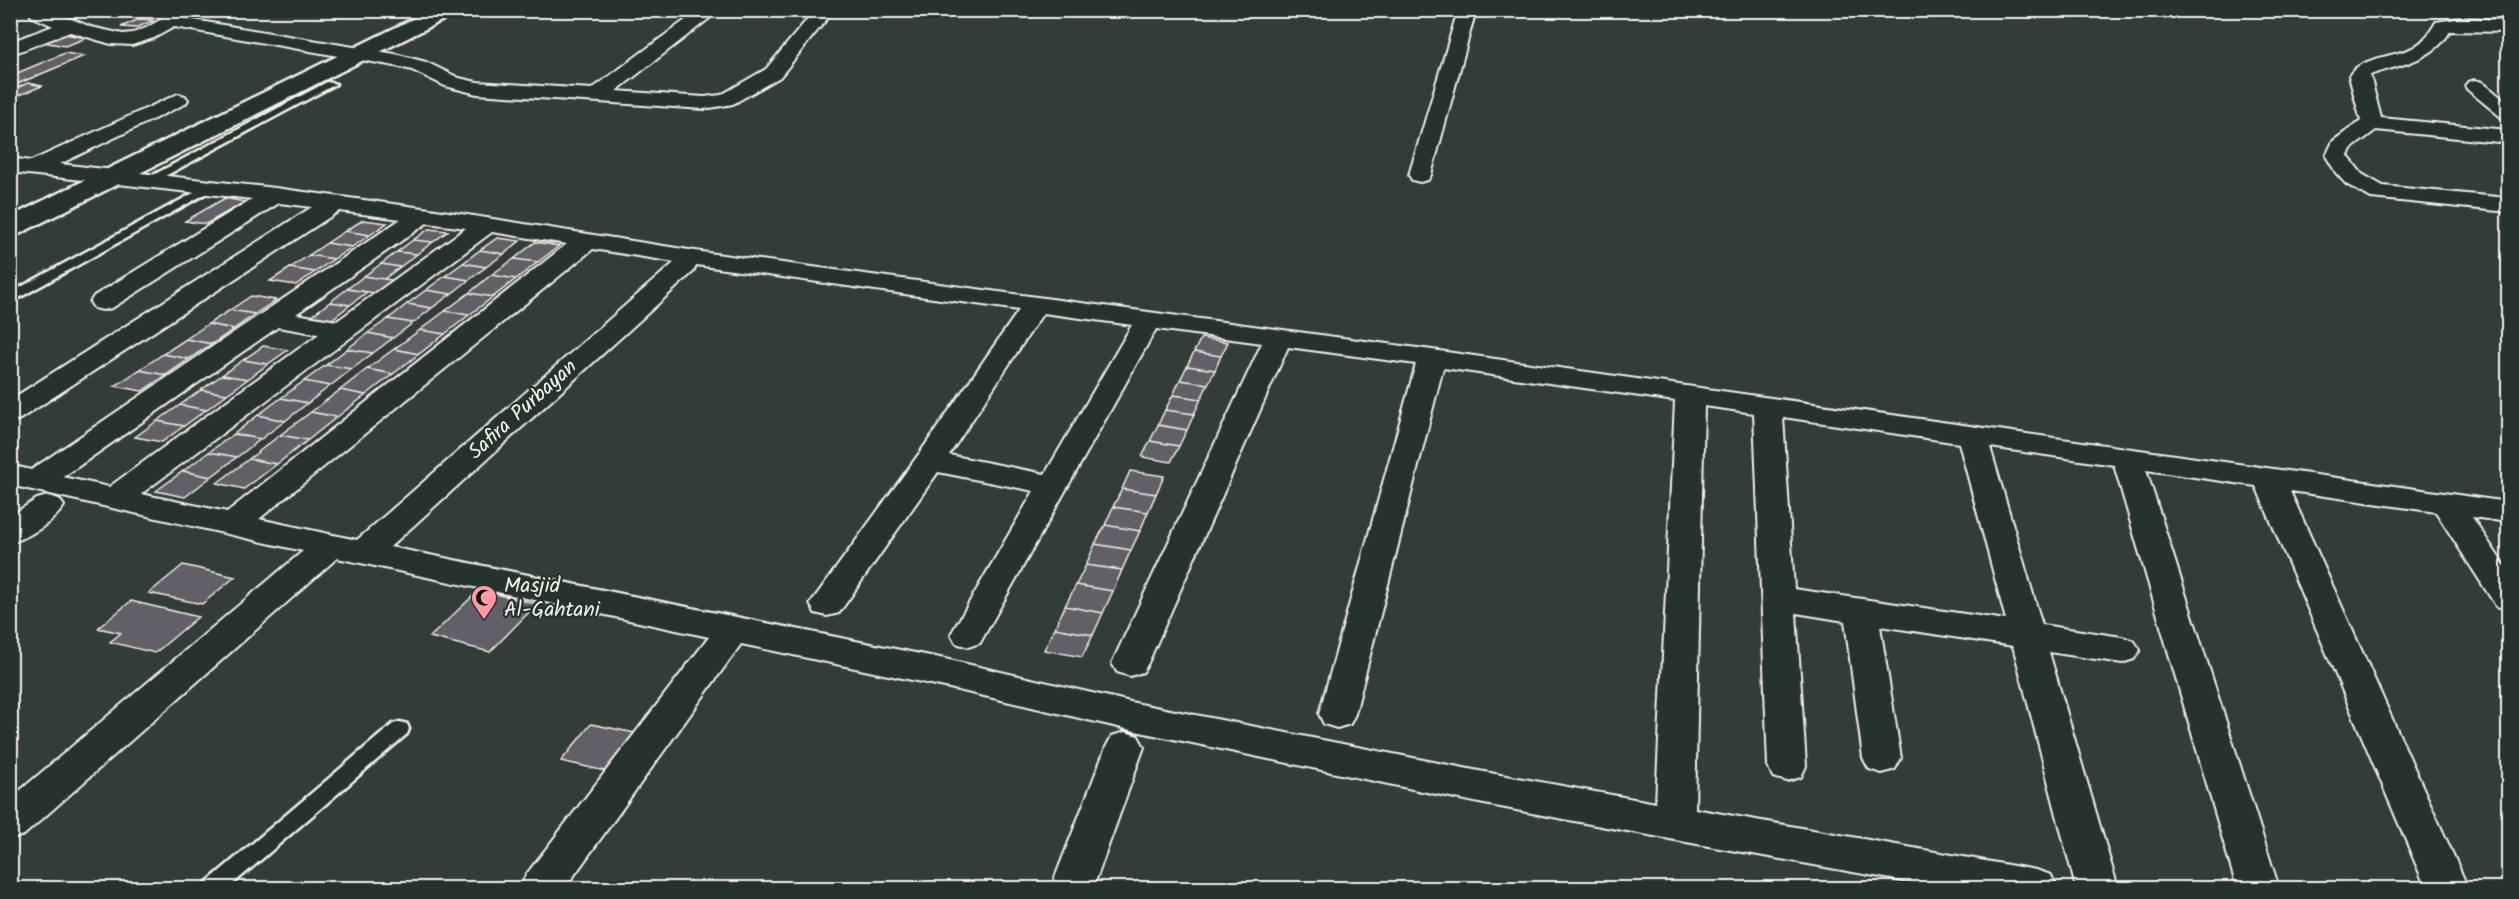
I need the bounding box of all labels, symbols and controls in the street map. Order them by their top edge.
street label: Safira Purbayan [461,352,585,468]
place label: Masjid Al-Gahtani [504,570,601,627]
mosque icon: Masjid Al-Gahtani [469,583,499,621]

